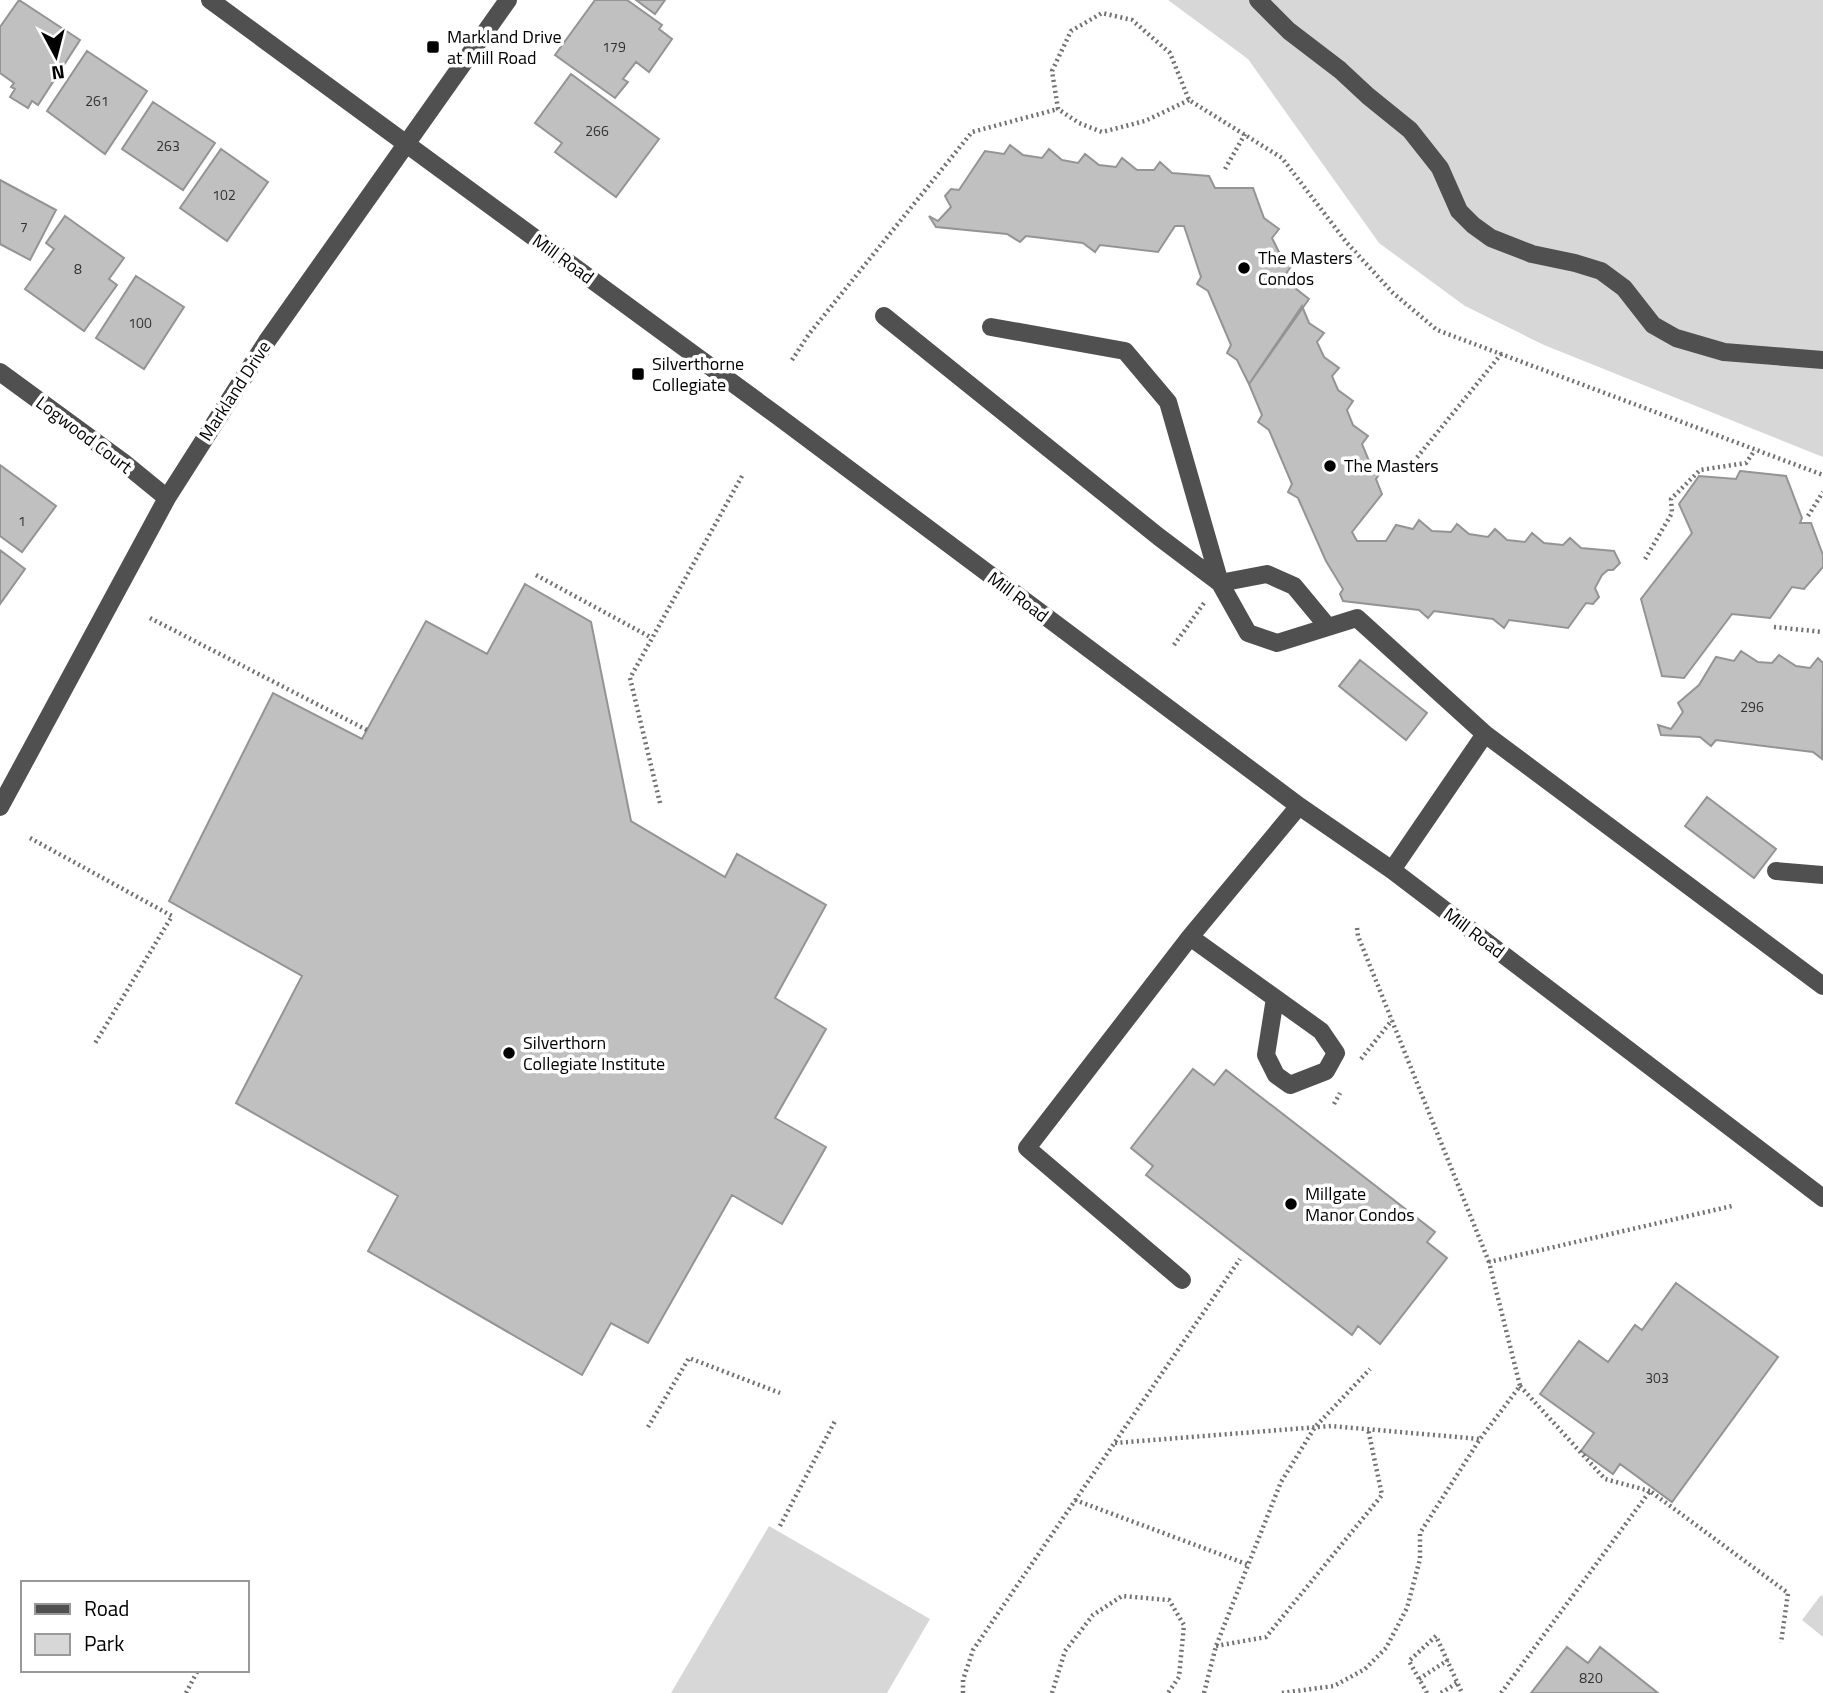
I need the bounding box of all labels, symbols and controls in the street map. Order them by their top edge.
north arrow [21,21,91,91]
place label: Markland Drive at Mill Road [447,23,562,71]
house number: 179 [602,36,626,57]
marker: Markland Drive at Mill Road [425,39,441,55]
text: N [50,58,66,89]
house number: 261 [85,90,109,111]
house number: 266 [585,120,609,141]
house number: 263 [156,135,180,156]
house number: 102 [212,184,236,205]
house number: 7 [20,216,28,237]
street label: Mill Road [527,227,600,290]
place label: The Masters Condos [1258,244,1353,292]
house number: 8 [74,258,82,279]
marker: The Masters Condos [1236,260,1252,276]
house number: 100 [128,312,152,333]
street label: Markland Drive [192,335,277,446]
place label: Silverthorne Collegiate [652,350,744,398]
marker: Silverthorne Collegiate [630,366,646,382]
street label: Logwood Court [30,389,139,480]
place label: The Masters [1344,452,1439,479]
marker: The Masters [1322,458,1338,474]
house number: 1 [18,510,26,531]
street label: Mill Road [982,565,1055,629]
house number: 296 [1740,696,1764,717]
street label: Mill Road [1438,901,1511,965]
place label: Silverthorn Collegiate Institute [523,1029,665,1077]
marker: Silverthorn Collegiate Institute [501,1045,517,1061]
place label: Millgate Manor Condos [1305,1180,1415,1228]
marker: Millgate Manor Condos [1283,1196,1299,1212]
house number: 303 [1645,1367,1669,1388]
legend [21,1581,248,1672]
text: Road [84,1592,129,1624]
text: Park [84,1627,124,1659]
house number: 820 [1579,1667,1603,1688]

